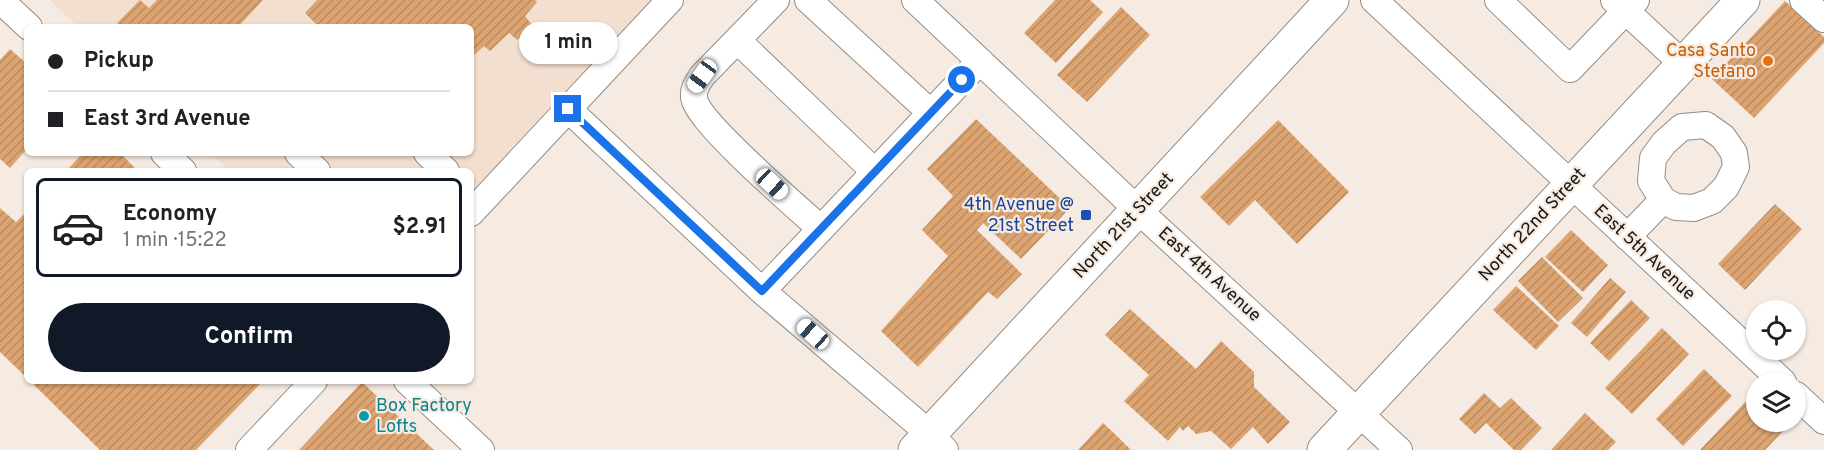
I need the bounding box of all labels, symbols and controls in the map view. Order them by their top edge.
callout: 1 min [518,22,618,64]
text: 1 min [544,30,593,56]
place label: Casa Santo Stefano [1666,40,1756,84]
text: Pickup [84,48,154,75]
marker: Casa Santo Stefano [1761,54,1775,68]
car [684,56,720,96]
route start [948,66,975,93]
route end [554,95,581,122]
text: East 3rd Avenue [84,106,251,133]
street label: North 22nd Street [1474,163,1592,287]
car [753,165,791,203]
street label: North 21st Street [1069,168,1179,284]
place label: 4th Avenue @ 21st Street [964,194,1074,238]
street label: East 5th Avenue [1588,200,1700,306]
icon: car [51,201,105,255]
text: Economy [123,201,217,228]
marker: 4th Avenue @ 21st Street [1079,208,1093,222]
text: $2.91 [393,214,447,241]
street label: East 4th Avenue [1153,223,1265,327]
text: 1 min · 15:22 [123,228,227,254]
map controls [1746,300,1806,432]
button: locate [1746,300,1806,360]
button: Confirm [48,303,450,372]
car [794,315,832,353]
button: layers [1746,372,1806,432]
place label: Box Factory Lofts [376,395,472,439]
marker: Box Factory Lofts [357,409,371,423]

